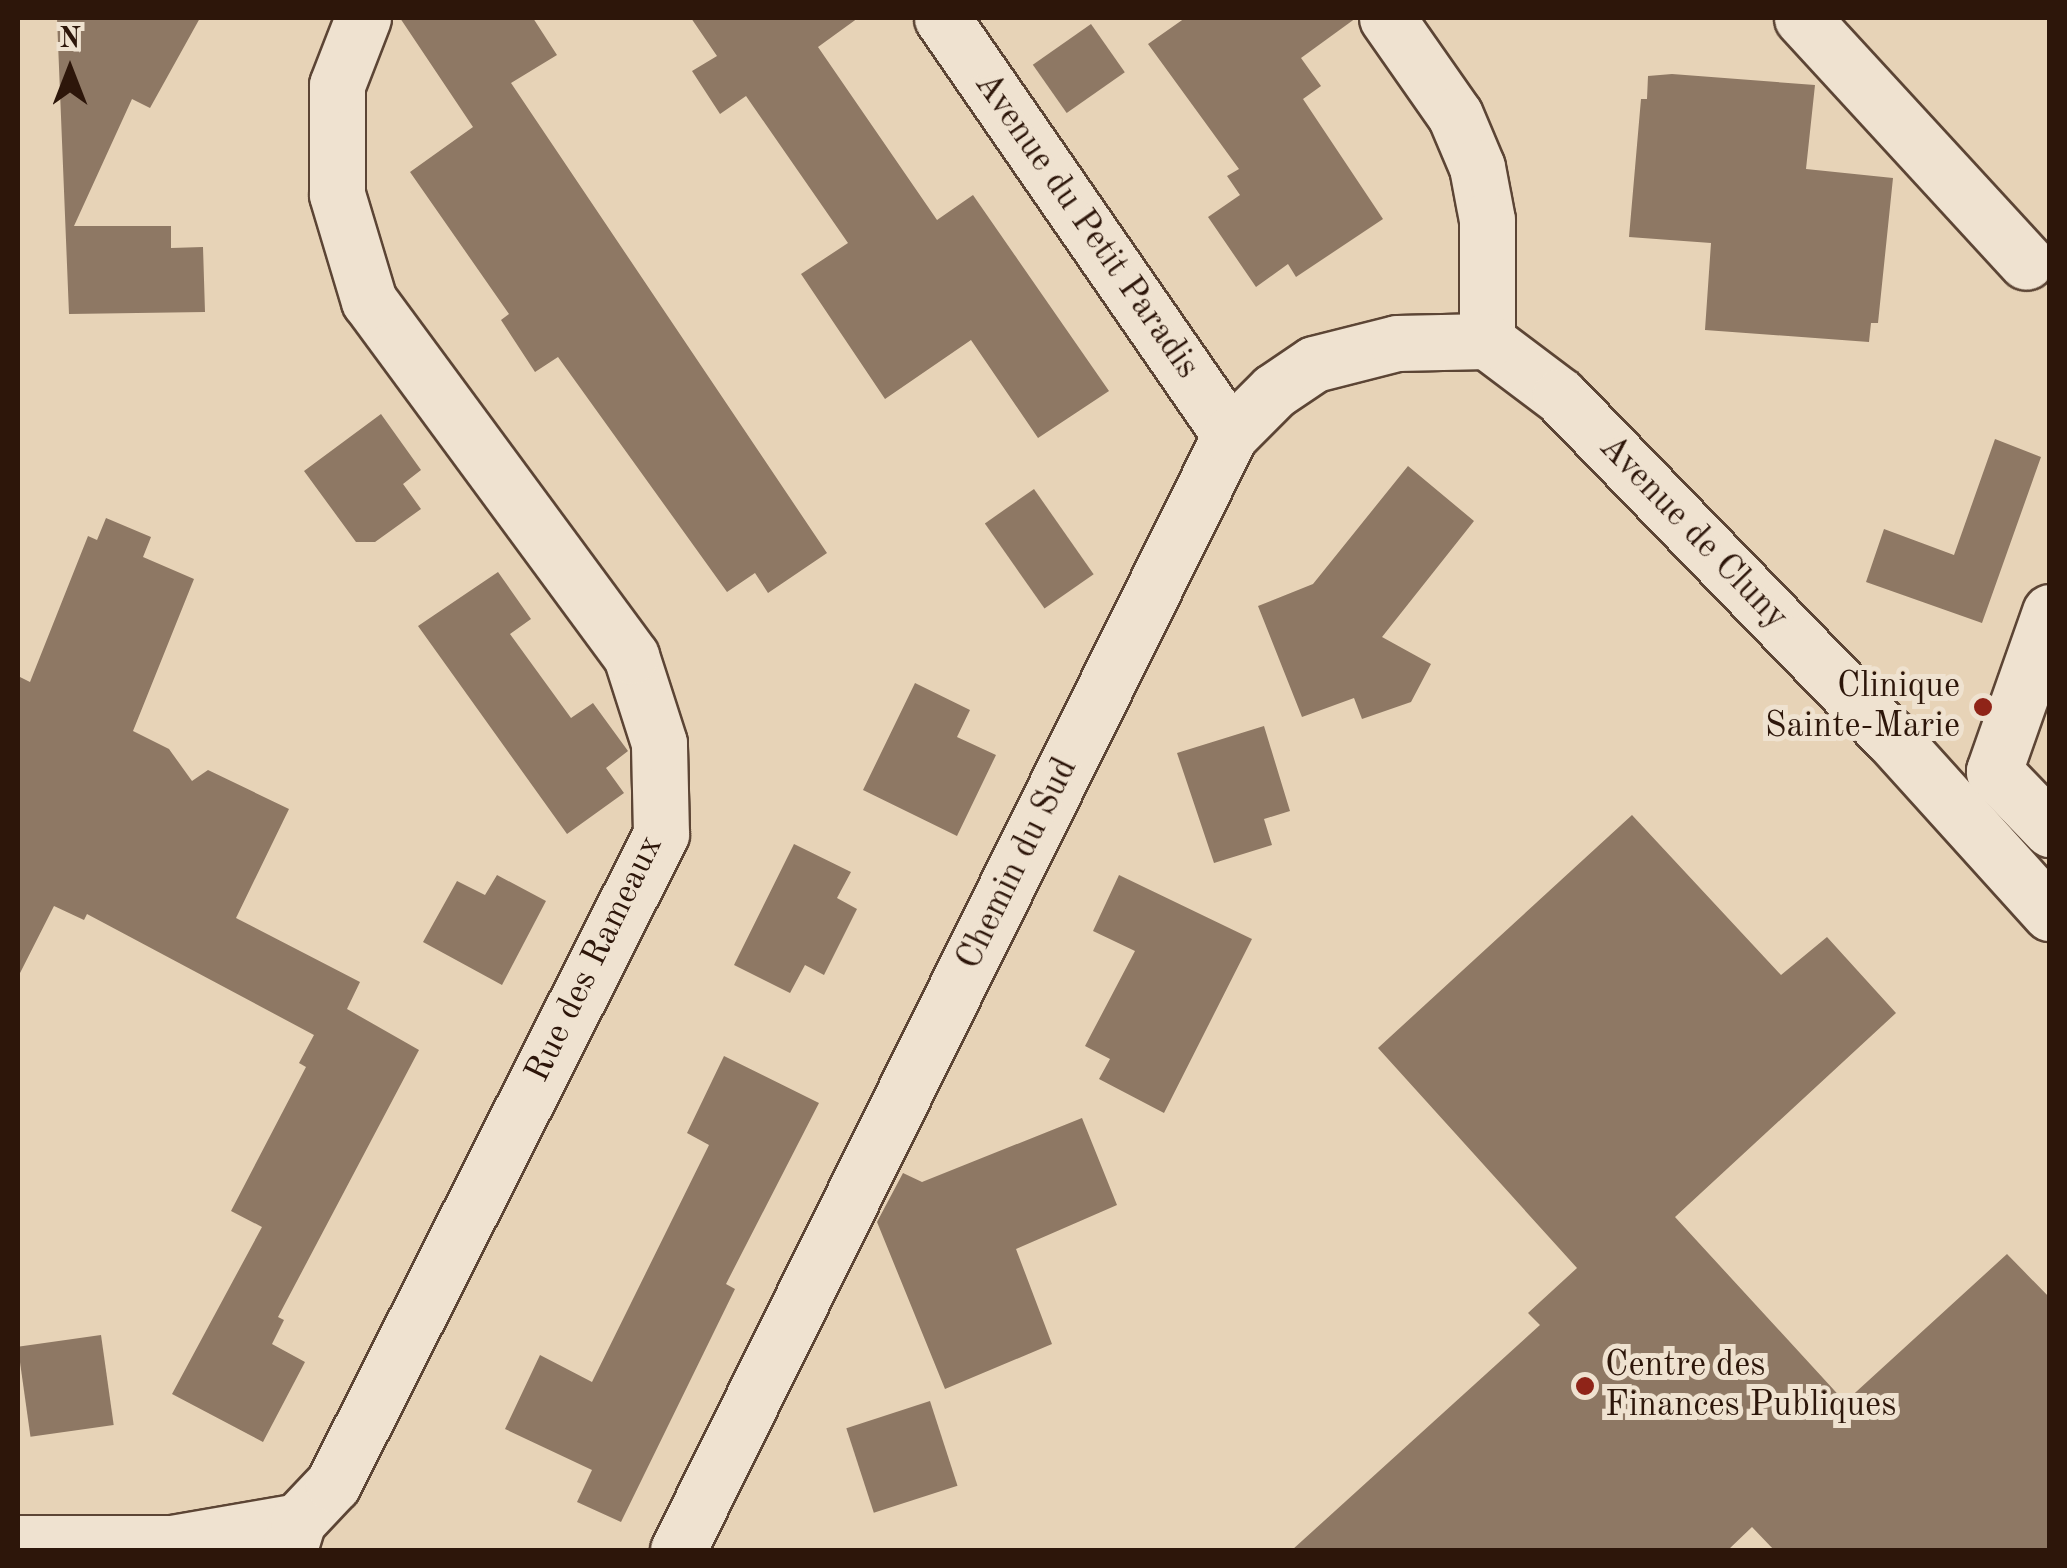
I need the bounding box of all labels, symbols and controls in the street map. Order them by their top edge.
north arrow [20,20,120,120]
text: N [59,26,81,54]
street label: Avenue du Petit Paradis [965,65,1207,387]
street label: Avenue de Cluny [1590,427,1796,639]
place label: Clinique Sainte-Marie [1765,666,1960,748]
marker: Clinique Sainte-Marie [1970,694,1996,720]
street label: Chemin du Sud [949,751,1087,977]
street label: Rue des Rameaux [517,829,673,1089]
place label: Centre des Finances Publiques [1605,1345,1896,1427]
marker: Centre des Finances Publiques [1574,1375,1596,1397]

